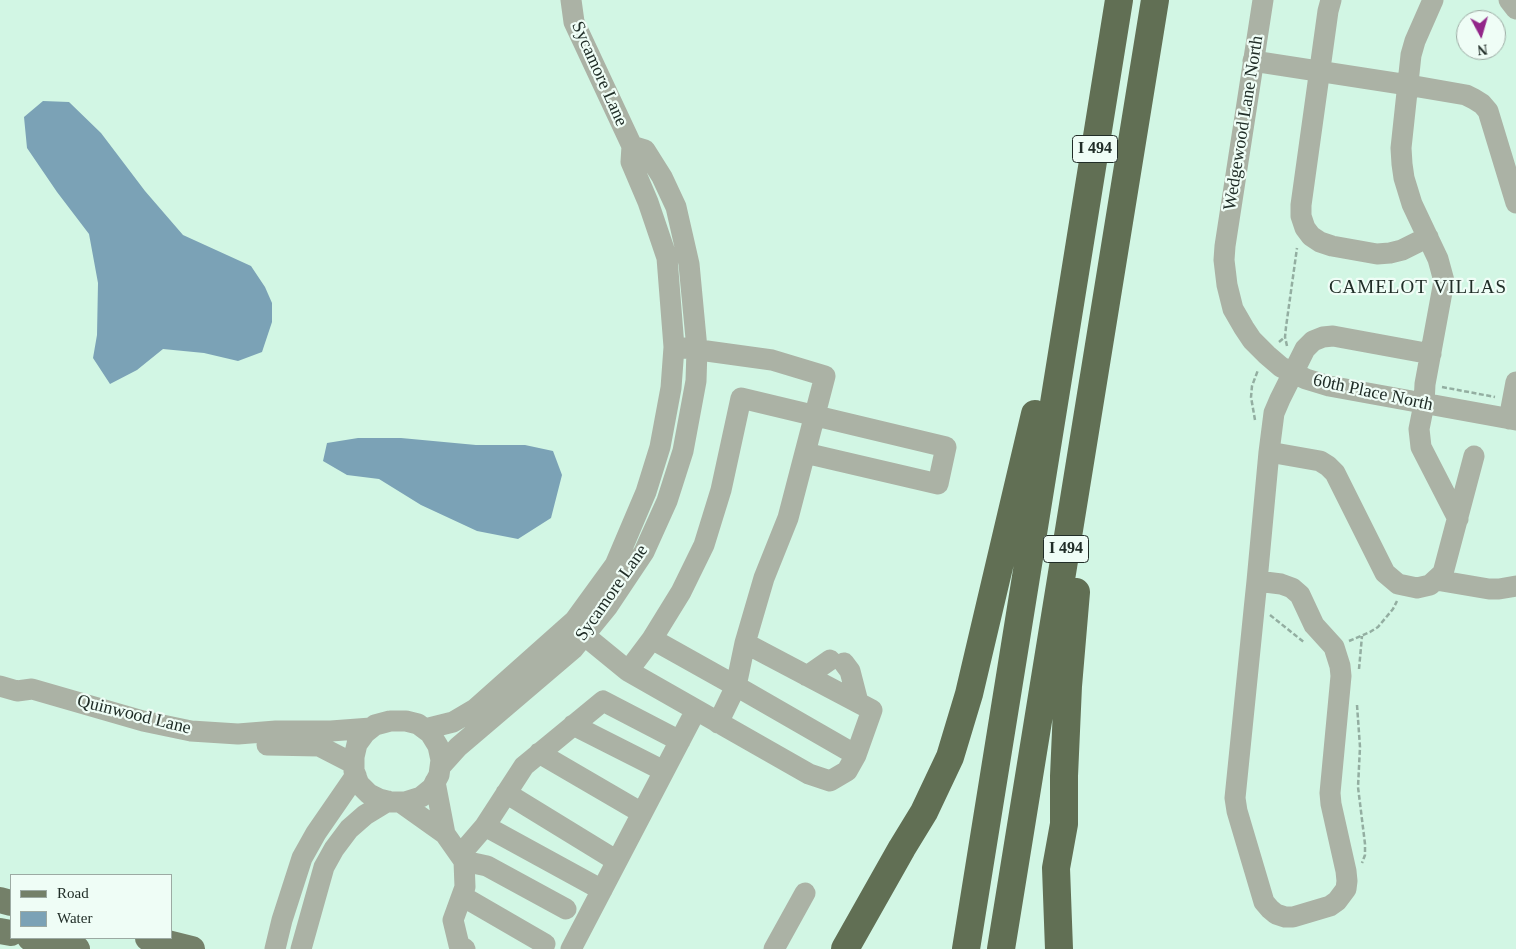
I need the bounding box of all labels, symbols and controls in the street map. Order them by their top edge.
north arrow [1456,10,1506,60]
street label: Sycamore Lane [566,18,632,130]
street label: Wedgewood Lane North [1220,34,1268,212]
text: N [1477,41,1488,57]
road number: I 494 [1072,136,1118,162]
district label: CAMELOT VILLAS [1327,277,1509,299]
street label: 60th Place North [1311,370,1435,416]
road number: I 494 [1044,536,1088,562]
street label: Sycamore Lane [571,541,653,645]
street label: Quinwood Lane [75,690,193,740]
legend [10,874,172,939]
text: Road [57,885,89,901]
text: Water [57,910,92,926]

